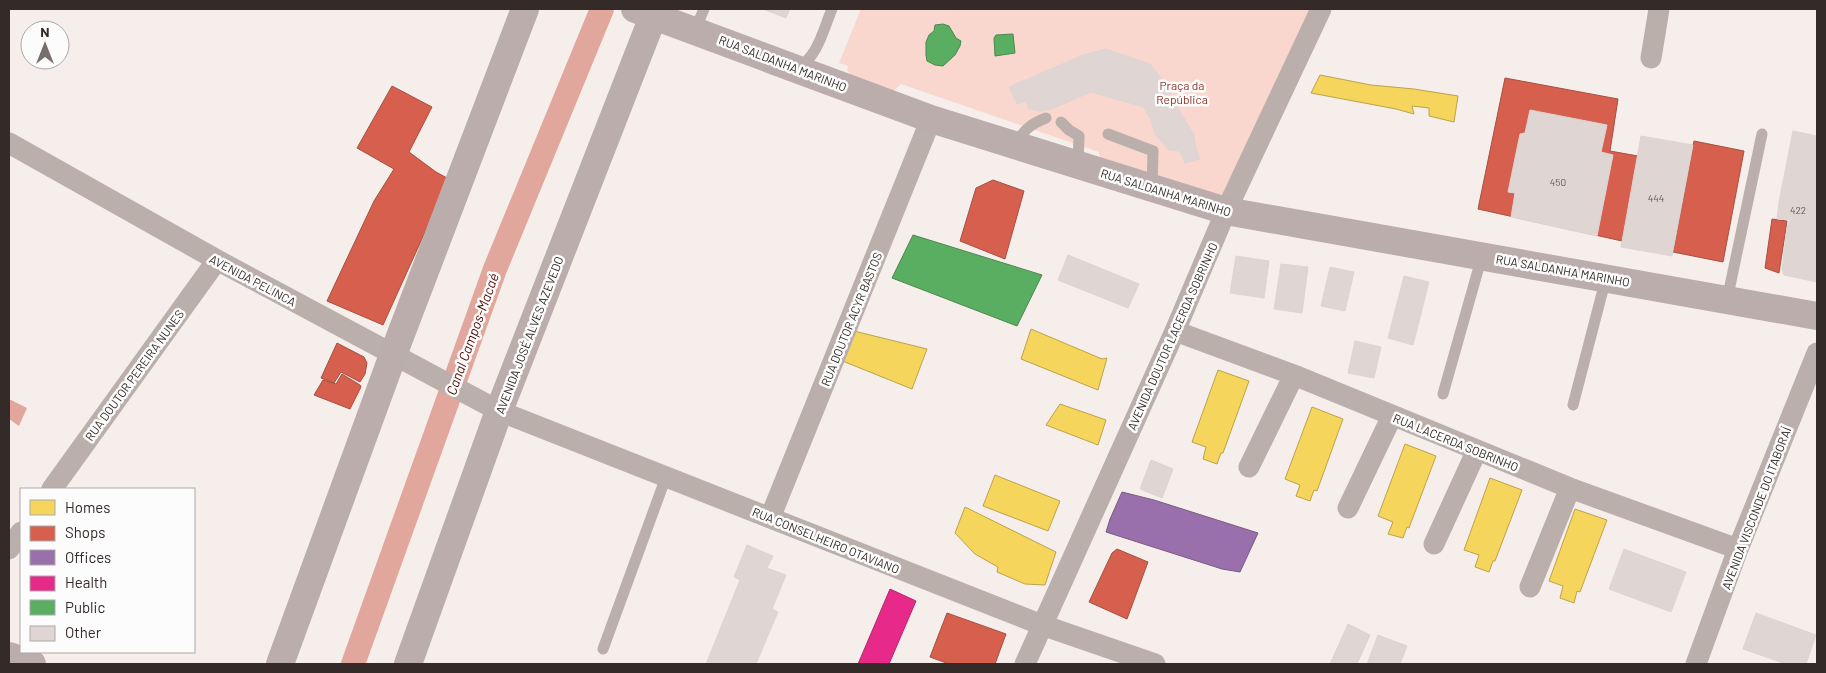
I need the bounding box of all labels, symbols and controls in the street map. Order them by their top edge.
north arrow [20,20,70,70]
text: N [40,23,50,40]
street label: RUA SALDANHA MARINHO [717,32,849,94]
park label: Praça da República [1156,78,1208,106]
street label: RUA SALDANHA MARINHO [1099,165,1233,219]
house number: 450 [1550,176,1566,188]
house number: 444 [1648,192,1664,204]
house number: 422 [1790,204,1806,216]
street label: AVENIDA DOUTOR LACERDA SOBRINHO [1124,240,1220,432]
street label: RUA DOUTOR ACYR BASTOS [818,250,884,388]
street label: AVENIDA PELINCA [207,251,299,309]
street label: RUA SALDANHA MARINHO [1495,251,1631,289]
street label: AVENIDA JOSÉ ALVES AZEVEDO [492,254,566,416]
water label: Canal Campos-Macaé [442,271,502,397]
street label: RUA DOUTOR PEREIRA NUNES [82,307,186,443]
street label: RUA LACERDA SOBRINHO [1391,410,1521,474]
street label: AVENIDA VISCONDE DO ITABORAÍ [1718,425,1794,591]
legend [20,488,195,653]
text: Homes [65,498,110,516]
street label: RUA CONSELHEIRO OTAVIANO [750,504,902,576]
text: Shops [65,523,105,541]
text: Offices [65,548,111,566]
text: Health [65,573,107,591]
text: Public [65,598,105,616]
text: Other [65,623,102,641]

